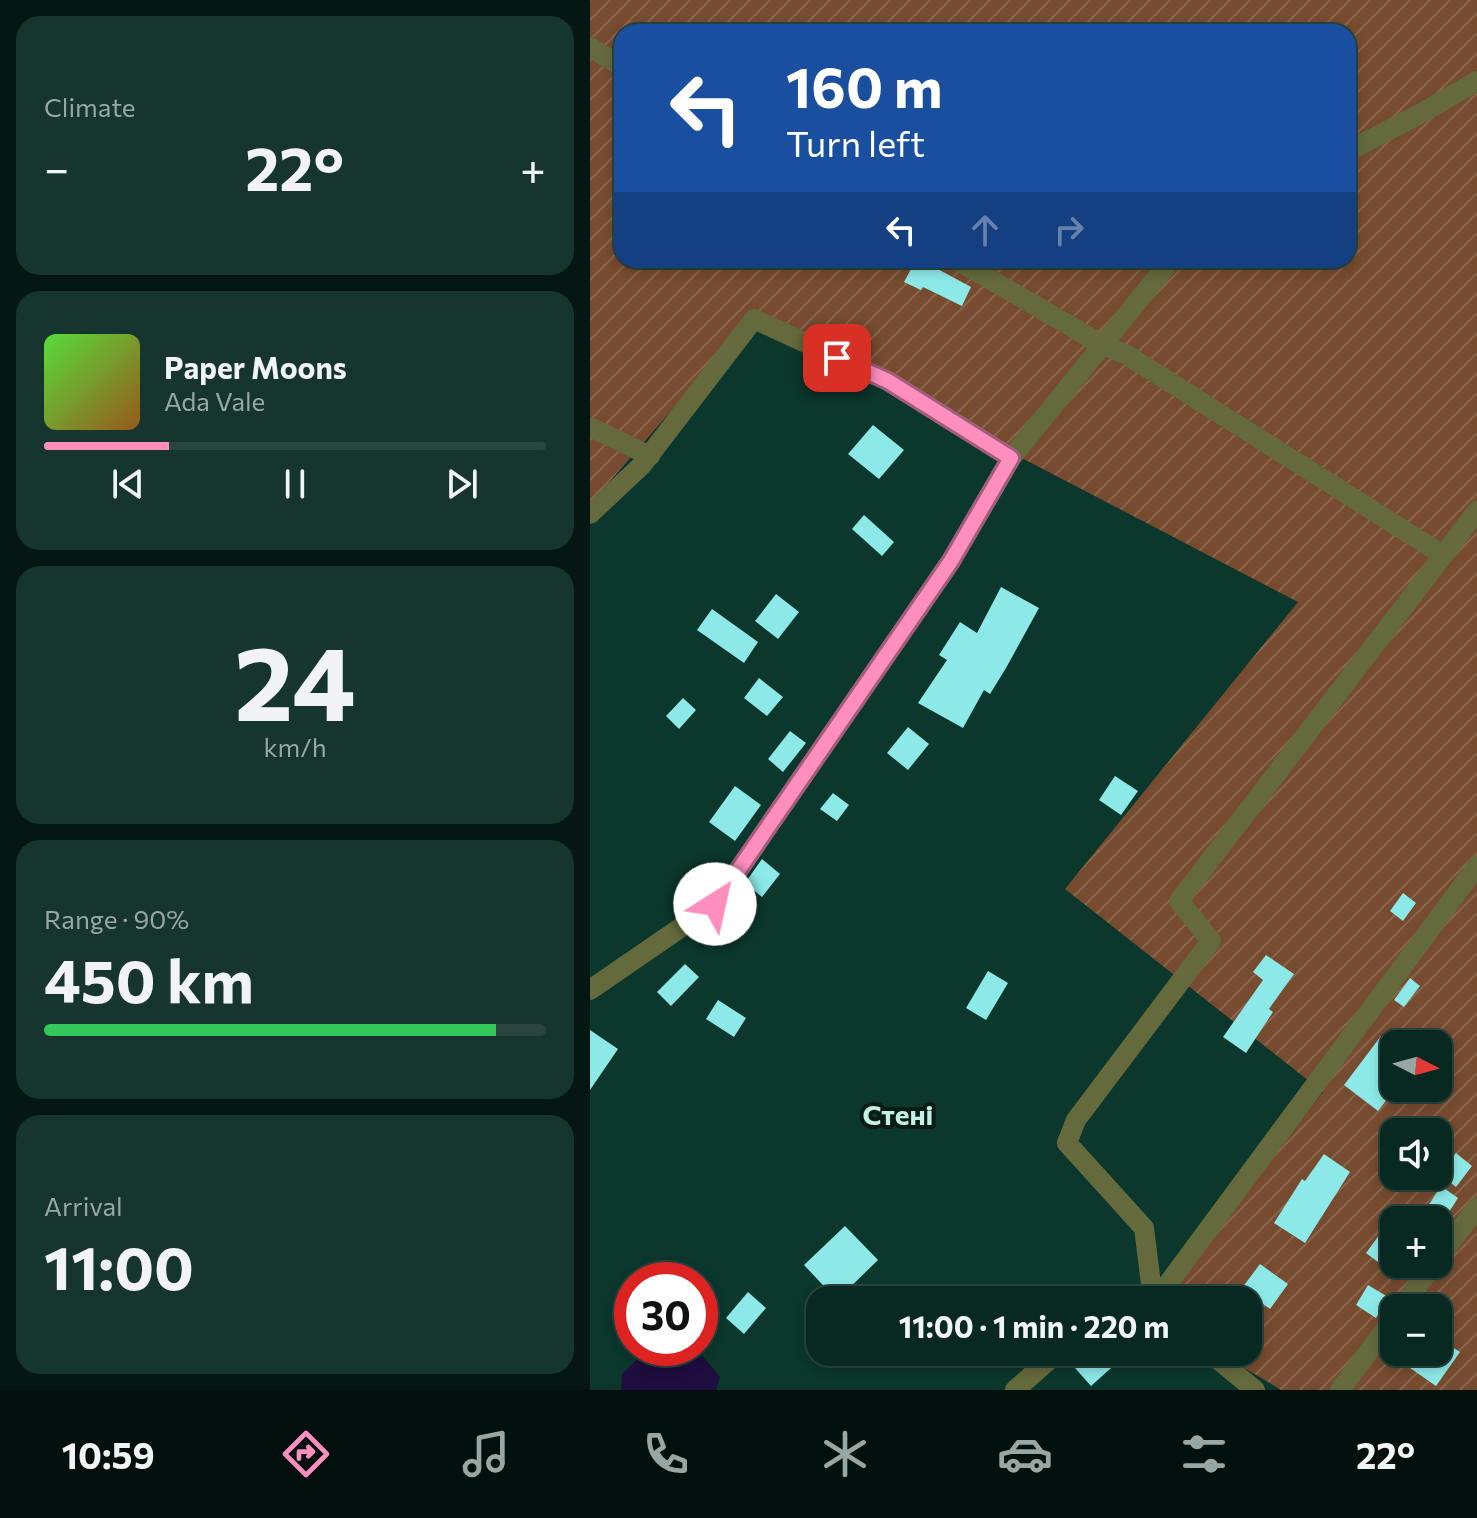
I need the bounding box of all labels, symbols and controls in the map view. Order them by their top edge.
text: 160 m [786,51,943,120]
icon: left [654,56,758,160]
text: Climate [44,91,136,122]
text: Turn left [786,120,925,164]
text: 22° [245,130,344,203]
text: − [44,140,69,194]
text: + [520,140,546,194]
icon: left [879,208,923,252]
icon: ahead [963,208,1007,252]
icon: right [1047,208,1091,252]
pin [803,324,871,392]
icon: arrive [815,336,859,380]
text: Paper Moons [164,348,347,385]
text: Ada Vale [164,385,265,416]
icon: previous [106,462,150,506]
icon: pause [273,462,317,506]
icon: next [440,462,484,506]
text: 24 [234,615,356,742]
text: km/h [263,731,327,762]
position arrow [673,862,757,946]
text: Range · 90% [44,903,189,934]
text: 450 km [44,942,254,1015]
north arrow [1380,1030,1452,1102]
map controls [1380,1030,1452,1366]
district label: Стені [863,1097,933,1131]
button: sound [1380,1118,1452,1190]
text: Arrival [44,1190,123,1221]
button: + [1380,1206,1452,1278]
text: 11:00 [44,1229,194,1302]
speed limit sign: 30 [614,1262,718,1366]
button: − [1380,1294,1452,1366]
text: 11:00 · 1 min · 220 m [899,1307,1169,1344]
icon: directions [278,1426,334,1482]
icon: music [458,1426,514,1482]
icon: phone [638,1426,694,1482]
icon: climate [817,1426,873,1482]
icon: car [997,1426,1053,1482]
icon: filters [1176,1426,1232,1482]
text: 10:59 [62,1432,155,1476]
text: 22° [1356,1432,1415,1476]

